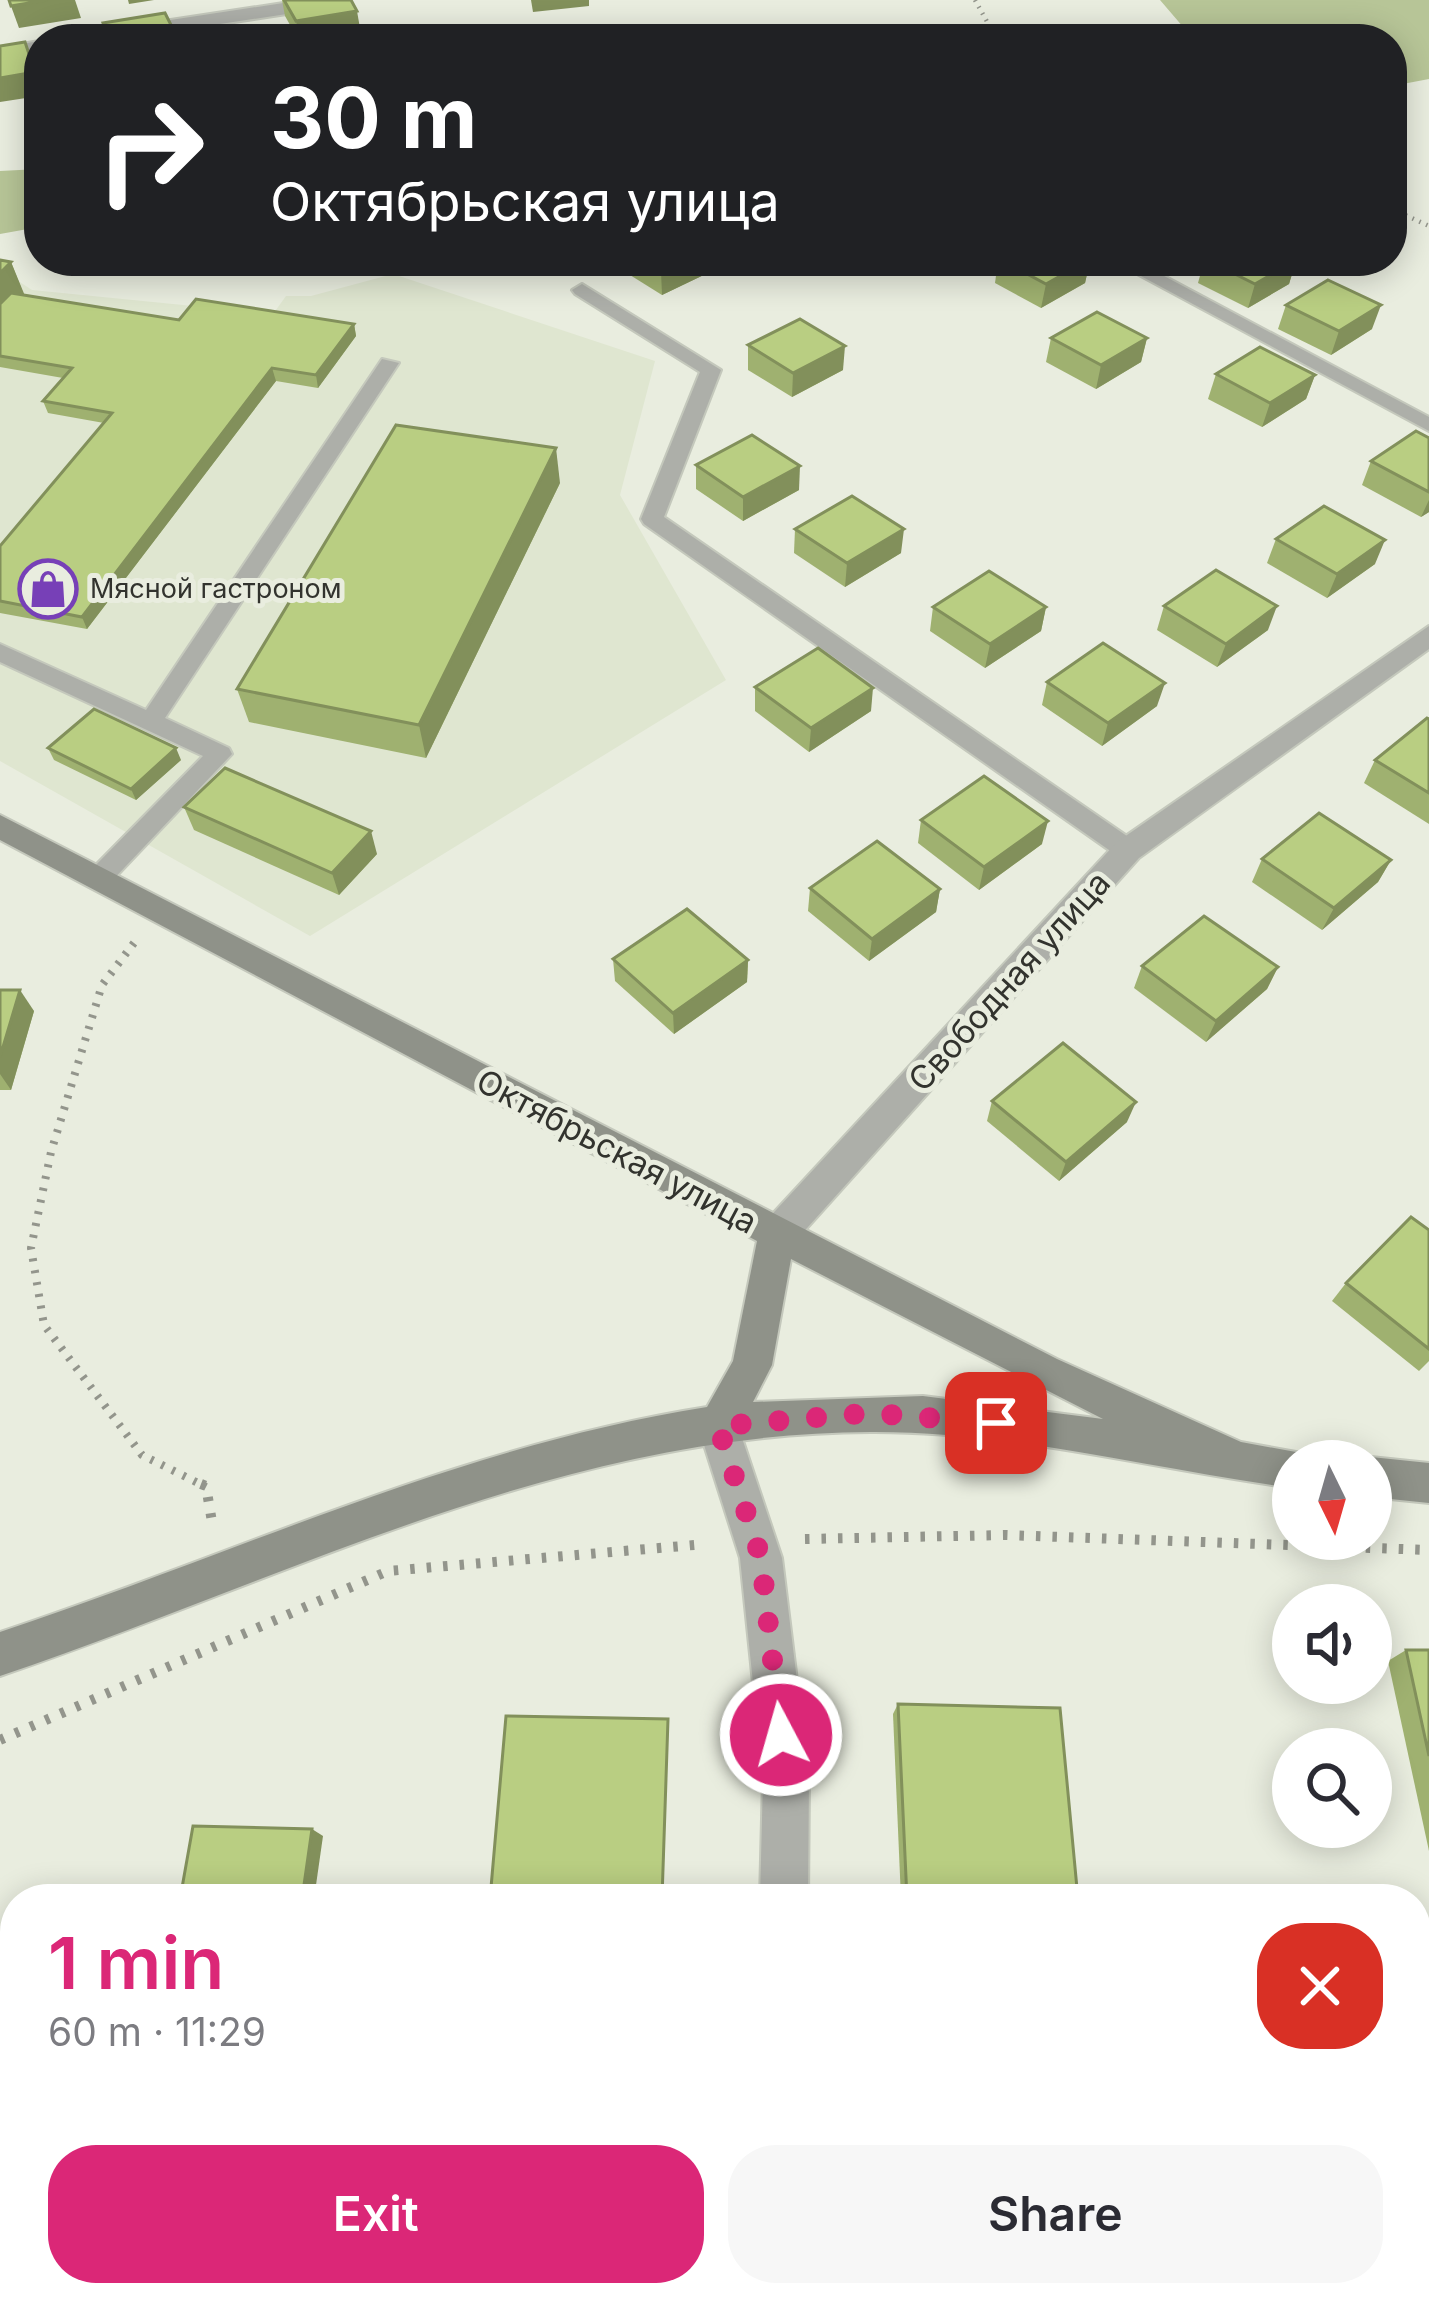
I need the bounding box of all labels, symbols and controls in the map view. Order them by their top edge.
text: 30 m [270,67,477,168]
icon: right [72,72,228,228]
text: Октябрьская улица [270,169,780,234]
shop icon: Мясной гастроном [17,558,79,620]
place label: Мясной гастроном [90,572,342,605]
street label: Свободная улица [900,863,1118,1099]
street label: Октябрьская улица [470,1060,764,1242]
pin [945,1372,1047,1474]
icon: arrive [963,1390,1029,1456]
north arrow [1272,1440,1392,1560]
map controls [1272,1440,1392,1848]
button: sound [1272,1584,1392,1704]
position arrow [718,1672,844,1798]
button: search [1272,1728,1392,1848]
text: 1 min [48,1919,224,2006]
button: close [1257,1923,1383,2049]
text: 60 m · 11:29 [48,2008,266,2055]
button: Exit [48,2145,704,2283]
button: Share [728,2145,1383,2283]

